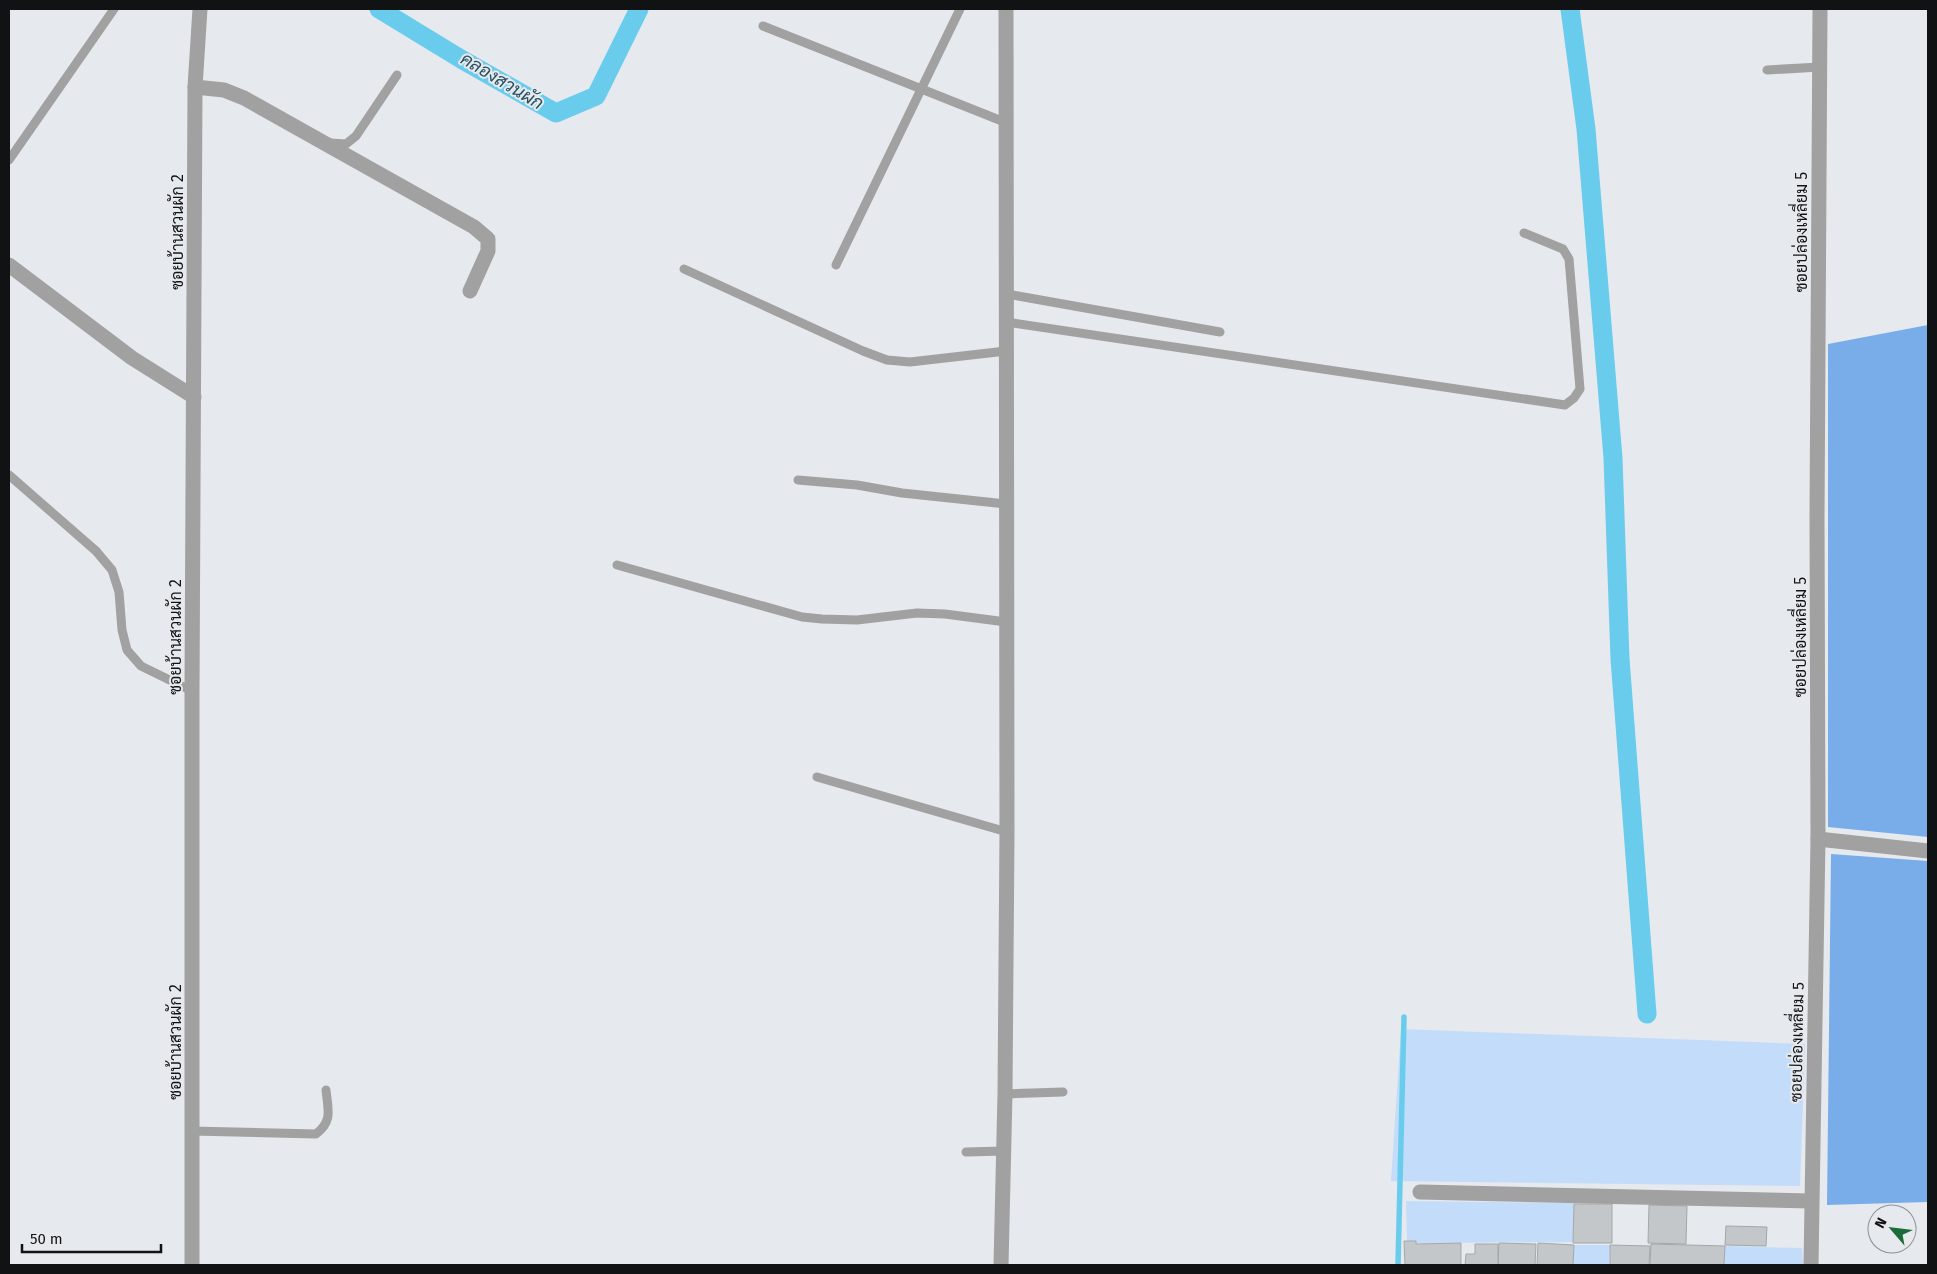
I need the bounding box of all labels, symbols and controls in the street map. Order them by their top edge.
water label: คลองสวนผัก [457,48,547,114]
street label: ซอยปล่องเหลี่ยม 5 [1787,172,1811,292]
street label: ซอยบ้านสวนผัก 2 [167,174,187,290]
street label: ซอยปล่องเหลี่ยม 5 [1786,577,1810,697]
street label: ซอยบ้านสวนผัก 2 [165,579,185,695]
street label: ซอยปล่องเหลี่ยม 5 [1781,982,1808,1102]
street label: ซอยบ้านสวนผัก 2 [165,984,185,1100]
north arrow [1867,1204,1917,1254]
text: N [1871,1215,1891,1231]
scale bar [22,1222,161,1254]
text: 50 m [30,1230,63,1248]

